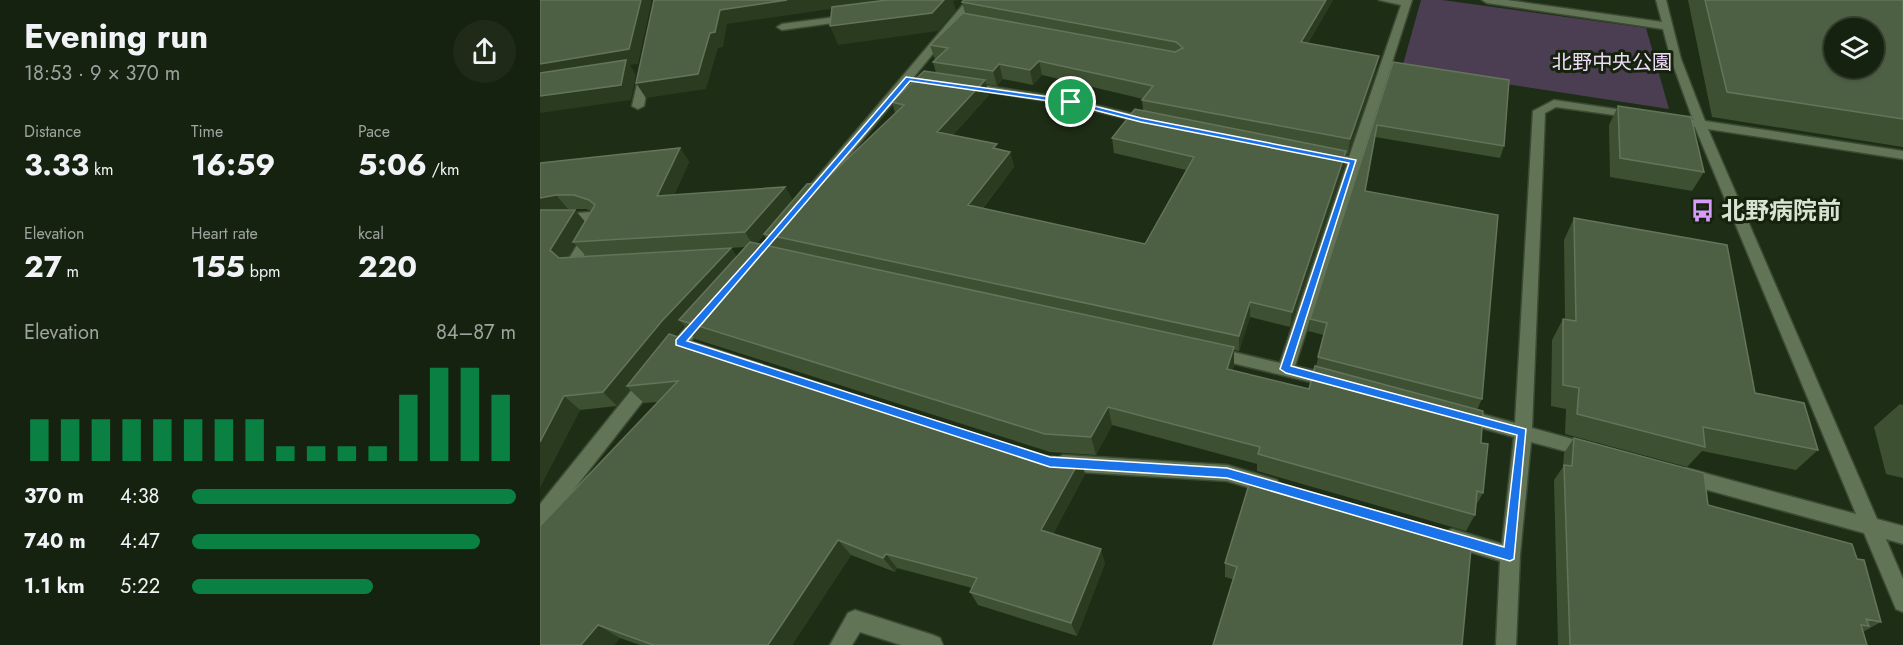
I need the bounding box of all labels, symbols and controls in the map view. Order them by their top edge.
text: Evening run [24,13,208,60]
map controls [1824,18,1884,78]
button: layers [1824,18,1884,78]
button: share [453,20,516,83]
park label: 北野中央公園 [1552,48,1672,77]
text: 18:53 · 9 × 370 m [24,59,180,88]
pin [1045,76,1096,127]
icon: arrive [1054,85,1087,118]
text: Distance [24,120,81,143]
text: Time [191,120,223,143]
text: Pace [358,120,390,143]
text: 3.33 [24,143,89,186]
text: 16:59 [191,143,275,186]
text: 5:06 [358,143,427,186]
text: km [89,158,113,181]
text: /km [427,158,460,181]
place label: 北野病院前 [1721,193,1841,228]
bus stop icon: 北野病院前 [1690,197,1716,223]
text: Elevation [24,222,84,245]
text: Heart rate [191,222,258,245]
text: kcal [358,222,384,245]
text: 27 [24,245,62,288]
text: 155 [191,245,245,288]
text: 220 [358,245,417,288]
text: m [62,260,79,283]
text: bpm [245,260,281,283]
text: Elevation [24,318,99,347]
text: 84–87 m [436,318,516,347]
text: 370 m [24,482,84,511]
text: 4:38 [120,482,160,511]
text: 740 m [24,527,86,556]
text: 4:47 [120,527,160,556]
text: 1.1 km [24,572,85,601]
text: 5:22 [120,572,160,601]

